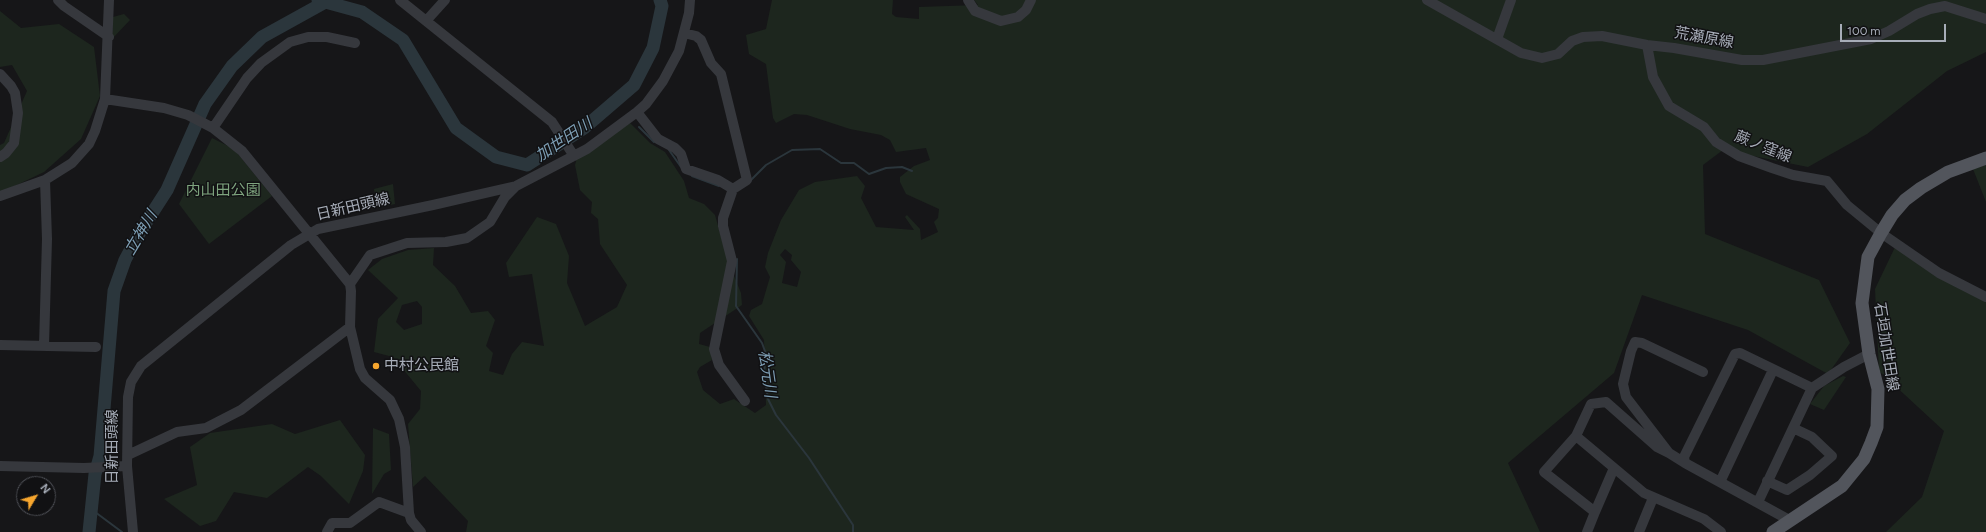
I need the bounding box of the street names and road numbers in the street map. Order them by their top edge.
street label: 荒瀬原線 [1673,24,1735,52]
street label: 蕨ノ窪線 [1732,127,1794,167]
street label: 日新田頭線 [314,190,392,224]
street label: 石垣加世田線 [1870,301,1902,393]
street label: 日新田頭線 [104,410,122,484]

